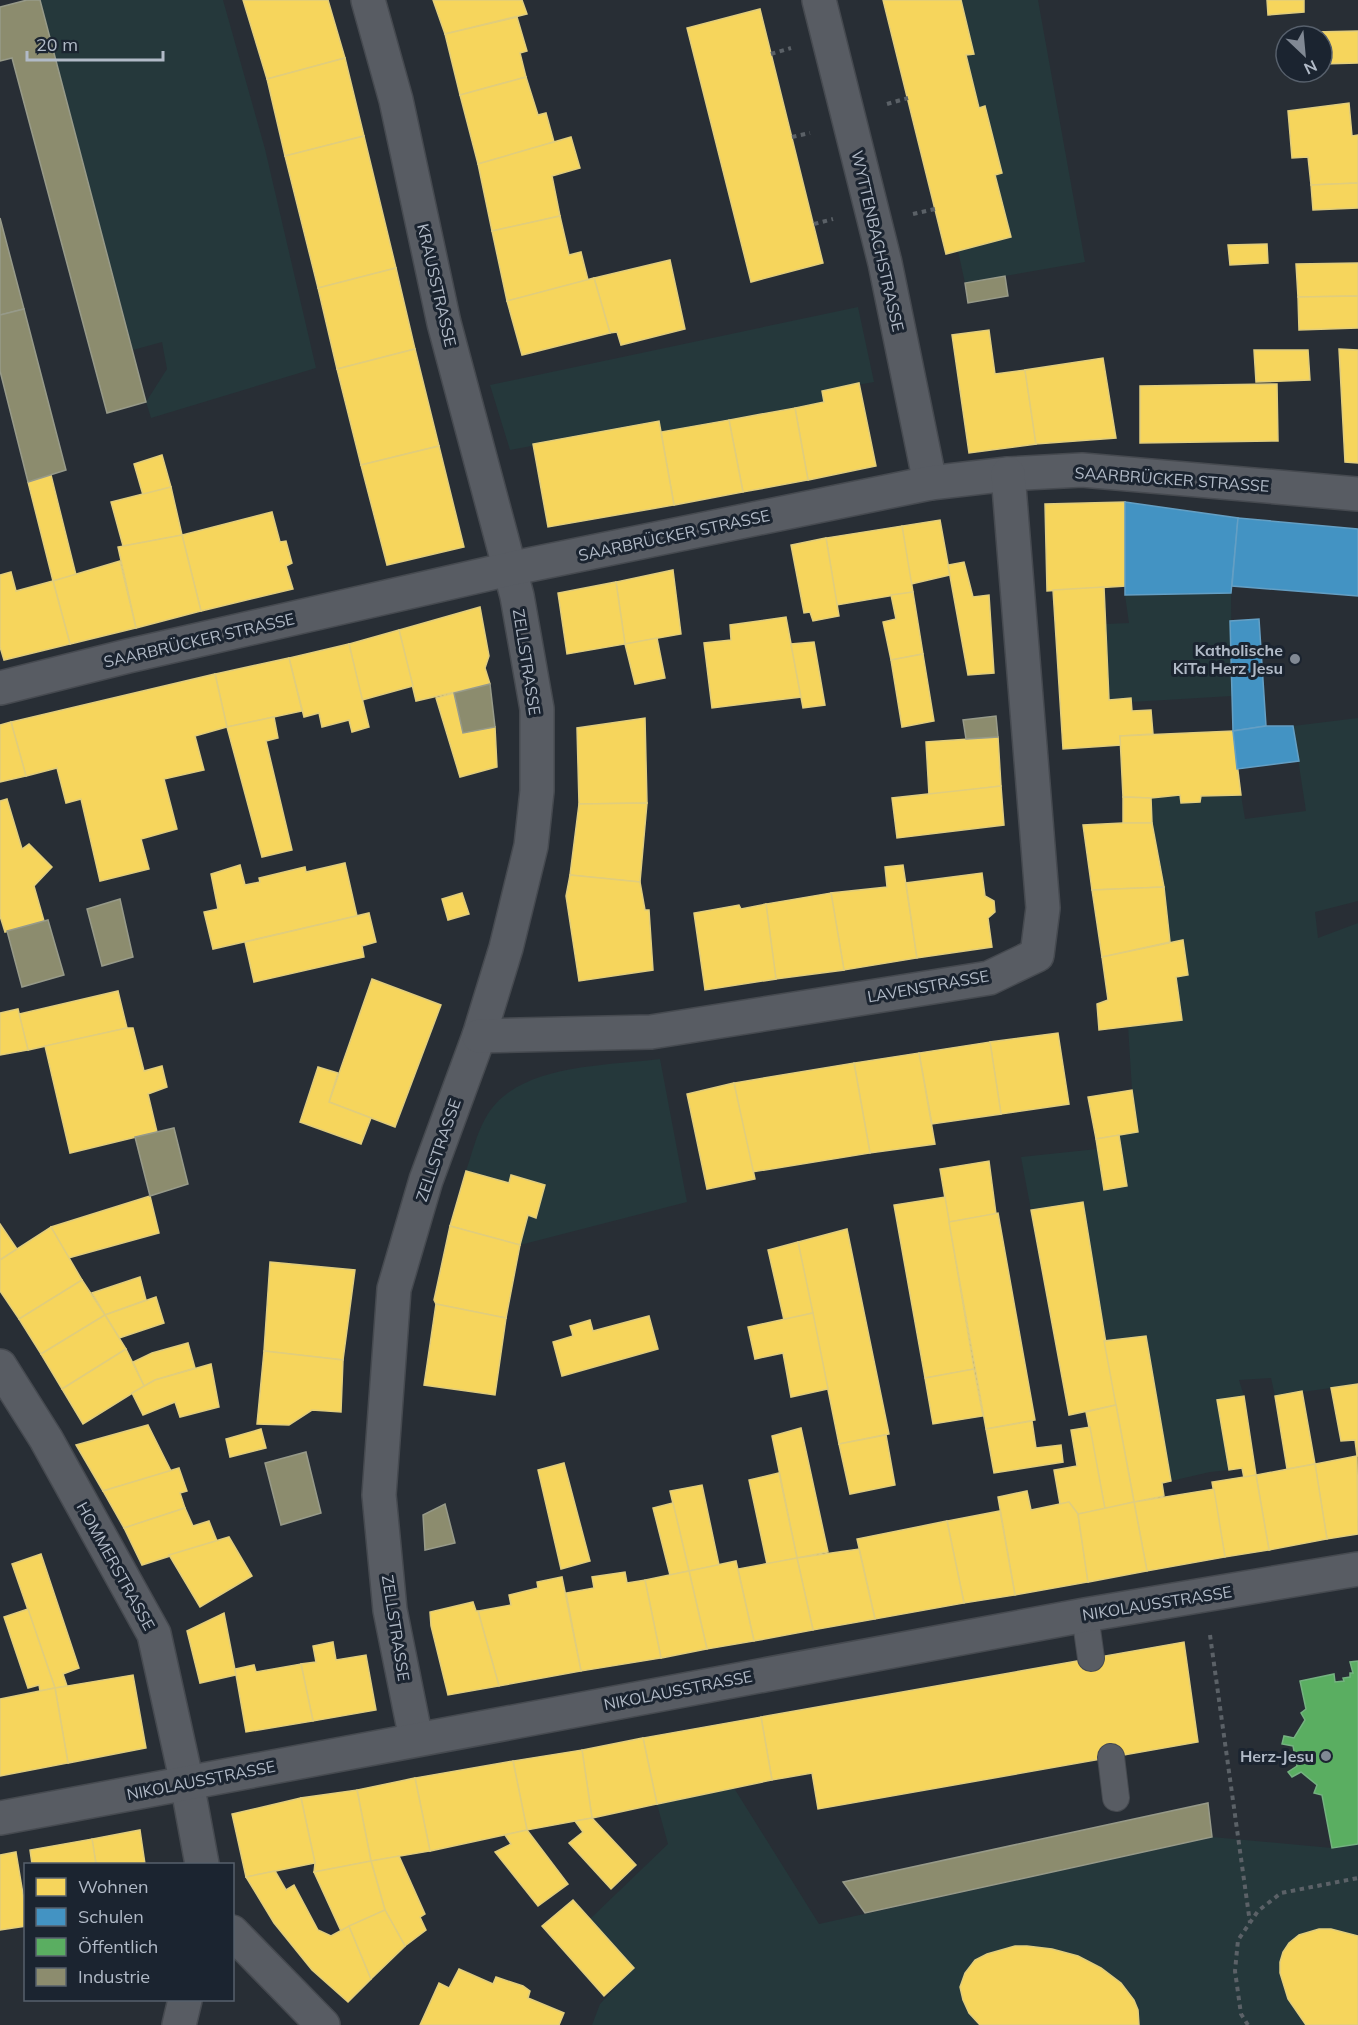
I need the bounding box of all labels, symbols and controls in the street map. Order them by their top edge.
scale bar [27,24,164,62]
north arrow [1274,24,1334,84]
text: 20 m [36,33,78,56]
text: N [1301,56,1320,79]
street label: WYTTENBACHSTRASSE [847,148,909,334]
street label: KRAUSSTRASSE [413,222,461,348]
street label: SAARBRÜCKER STRASSE [1074,462,1270,496]
street label: SAARBRÜCKER STRASSE [576,505,772,565]
street label: ZELLSTRASSE [509,607,545,717]
street label: SAARBRÜCKER STRASSE [102,608,296,672]
place label: Katholische KiTa Herz Jesu [1173,640,1283,678]
marker: Katholische KiTa Herz Jesu [1288,652,1302,666]
street label: LAVENSTRASSE [866,965,990,1007]
street label: ZELLSTRASSE [411,1096,465,1204]
street label: HOMMERSTRASSE [72,1498,160,1634]
street label: ZELLSTRASSE [378,1573,414,1683]
street label: NIKOLAUSSTRASSE [1081,1581,1233,1625]
street label: NIKOLAUSSTRASSE [602,1666,754,1714]
place label: Herz-Jesu [1240,1746,1314,1766]
marker: Herz-Jesu [1319,1749,1333,1763]
street label: NIKOLAUSSTRASSE [125,1756,277,1804]
legend [24,1863,234,2001]
text: Wohnen [78,1875,149,1898]
text: Schulen [78,1905,144,1928]
text: Öffentlich [78,1935,158,1958]
text: Industrie [78,1965,150,1988]

